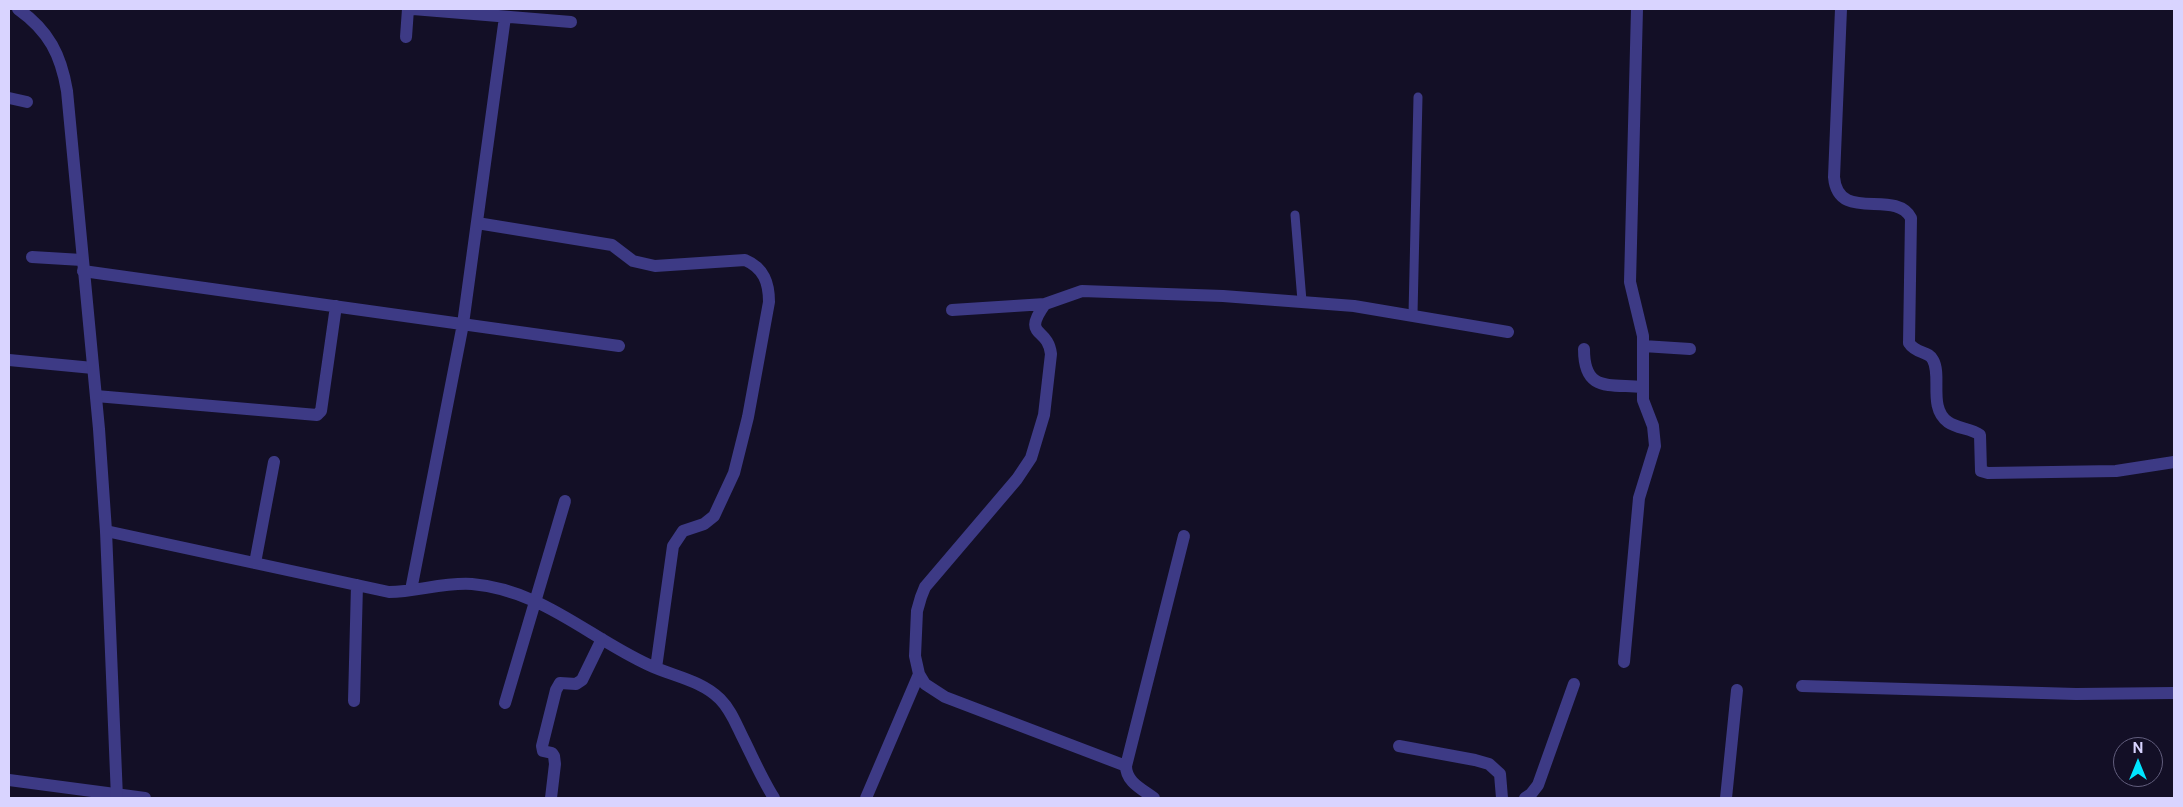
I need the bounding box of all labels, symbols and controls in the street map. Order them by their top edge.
north arrow [2113,737,2163,787]
text: N [2133,740,2143,756]

